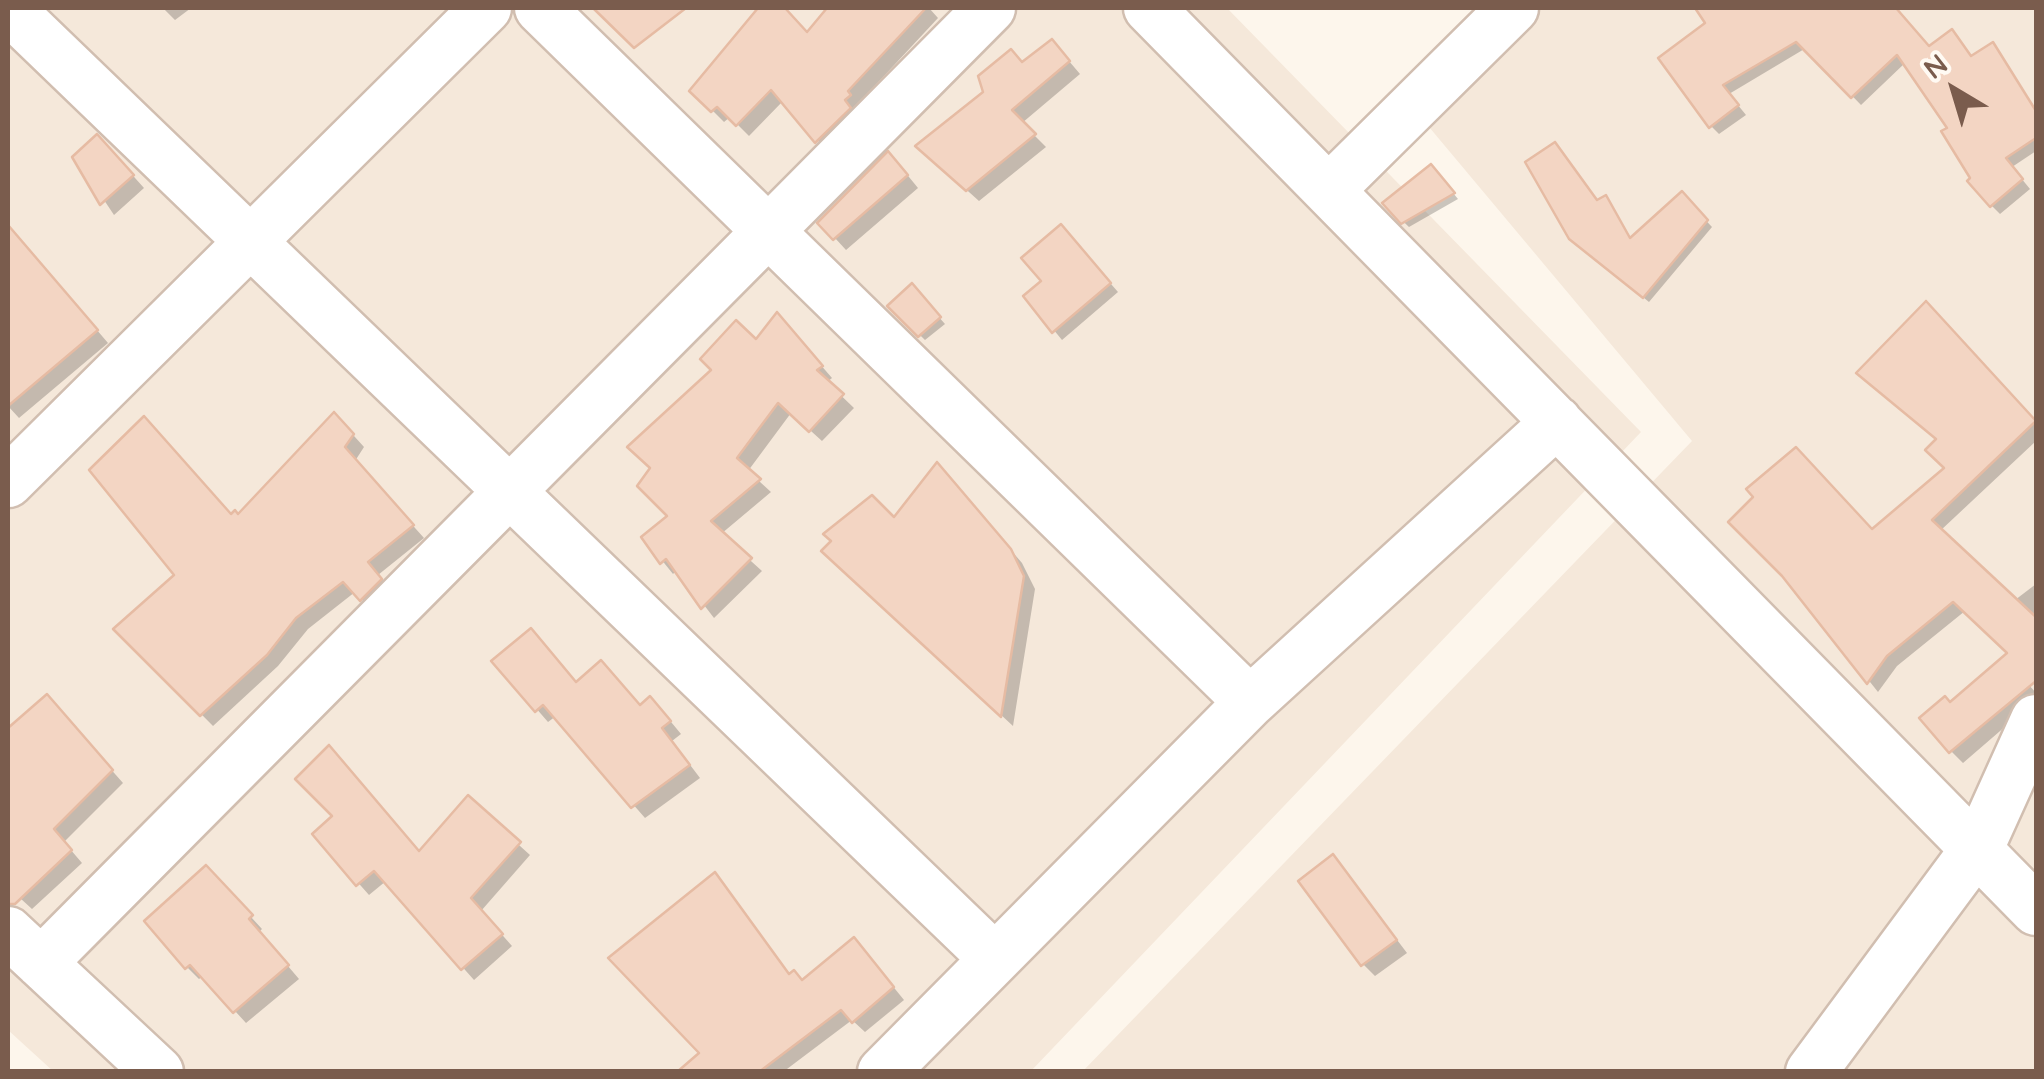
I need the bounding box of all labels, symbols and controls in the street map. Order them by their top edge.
north arrow [1904,40,2004,140]
text: N [1916,46,1954,86]

